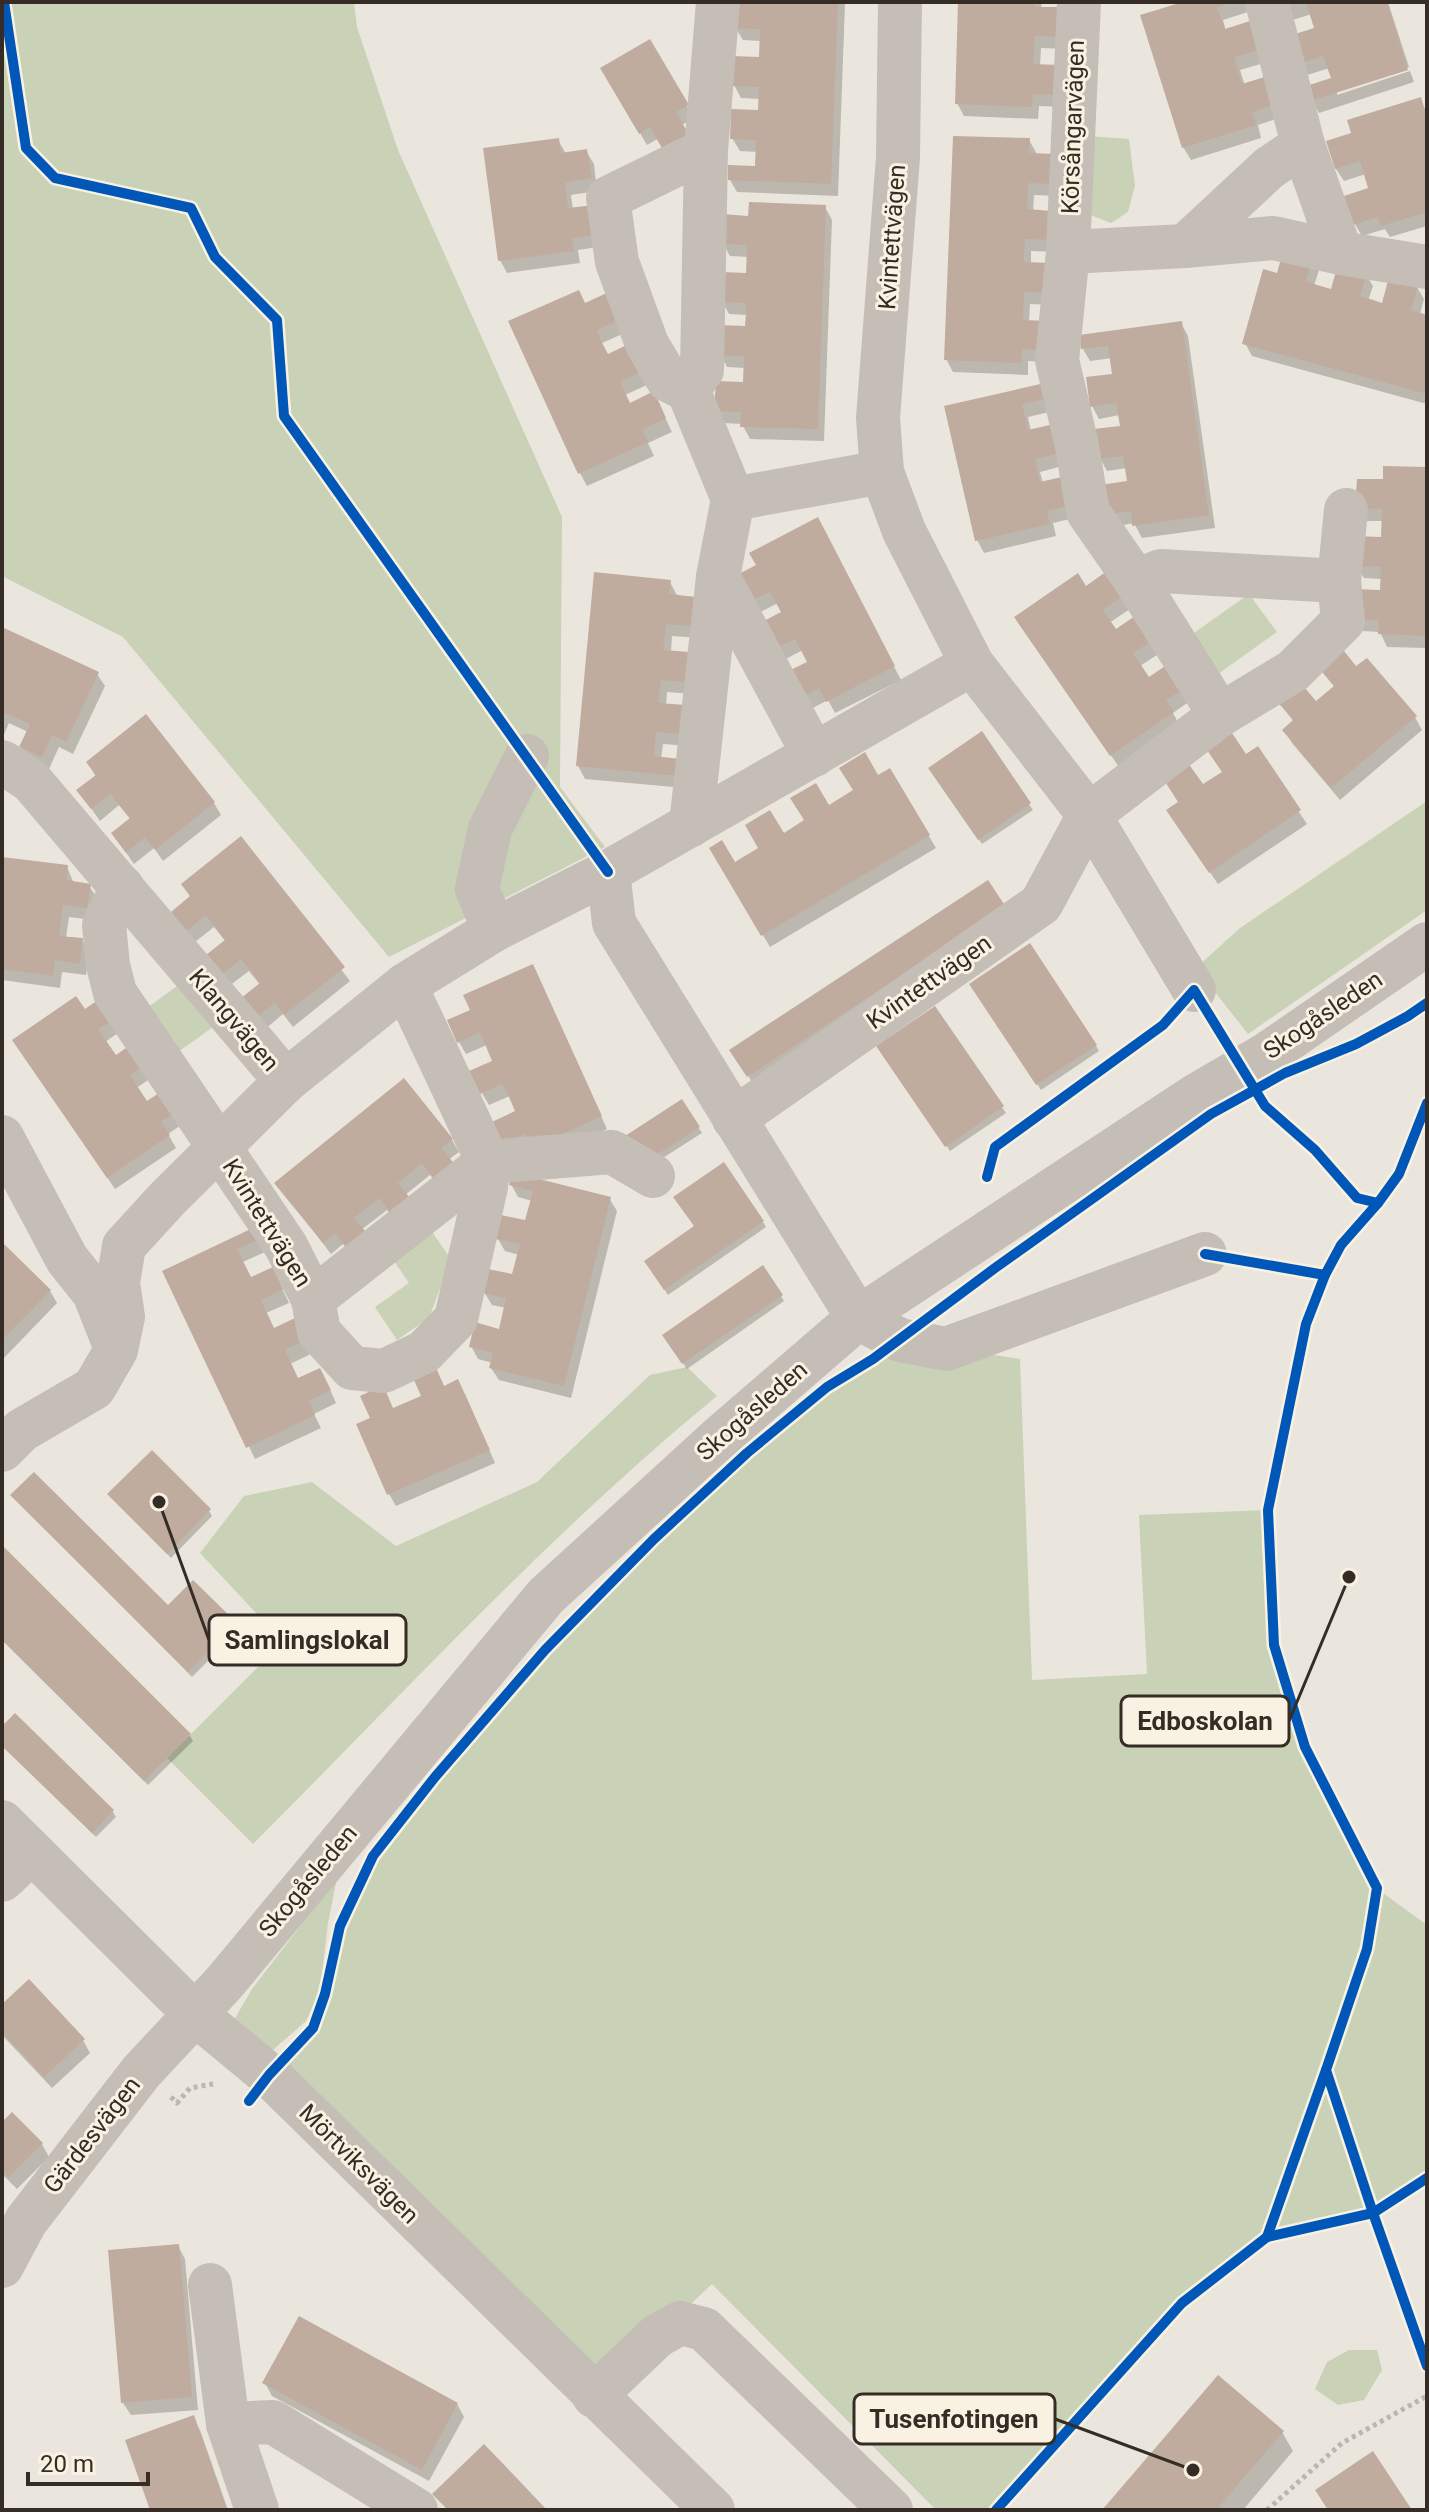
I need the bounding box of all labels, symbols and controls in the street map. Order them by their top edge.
street label: Körsångarvägen [1056,40,1090,214]
street label: Kvintettvägen [873,163,911,311]
street label: Kvintettvägen [861,929,997,1035]
street label: Klangvägen [183,963,285,1077]
street label: Skogåsleden [1258,965,1388,1065]
street label: Kvintettvägen [217,1154,317,1292]
street label: Skogåsleden [691,1355,813,1467]
callout: Samlingslokal [209,1615,406,1665]
text: Samlingslokal [224,1625,390,1655]
callout: Edboskolan [1121,1696,1289,1746]
text: Edboskolan [1137,1706,1273,1736]
street label: Skogåsleden [253,1819,363,1943]
street label: Gärdesvägen [38,2071,146,2199]
street label: Mörtviksvägen [294,2099,424,2229]
callout: Tusenfotingen [854,2394,1055,2444]
text: Tusenfotingen [869,2404,1039,2434]
scale bar [28,2436,148,2486]
text: 20 m [40,2450,94,2478]

